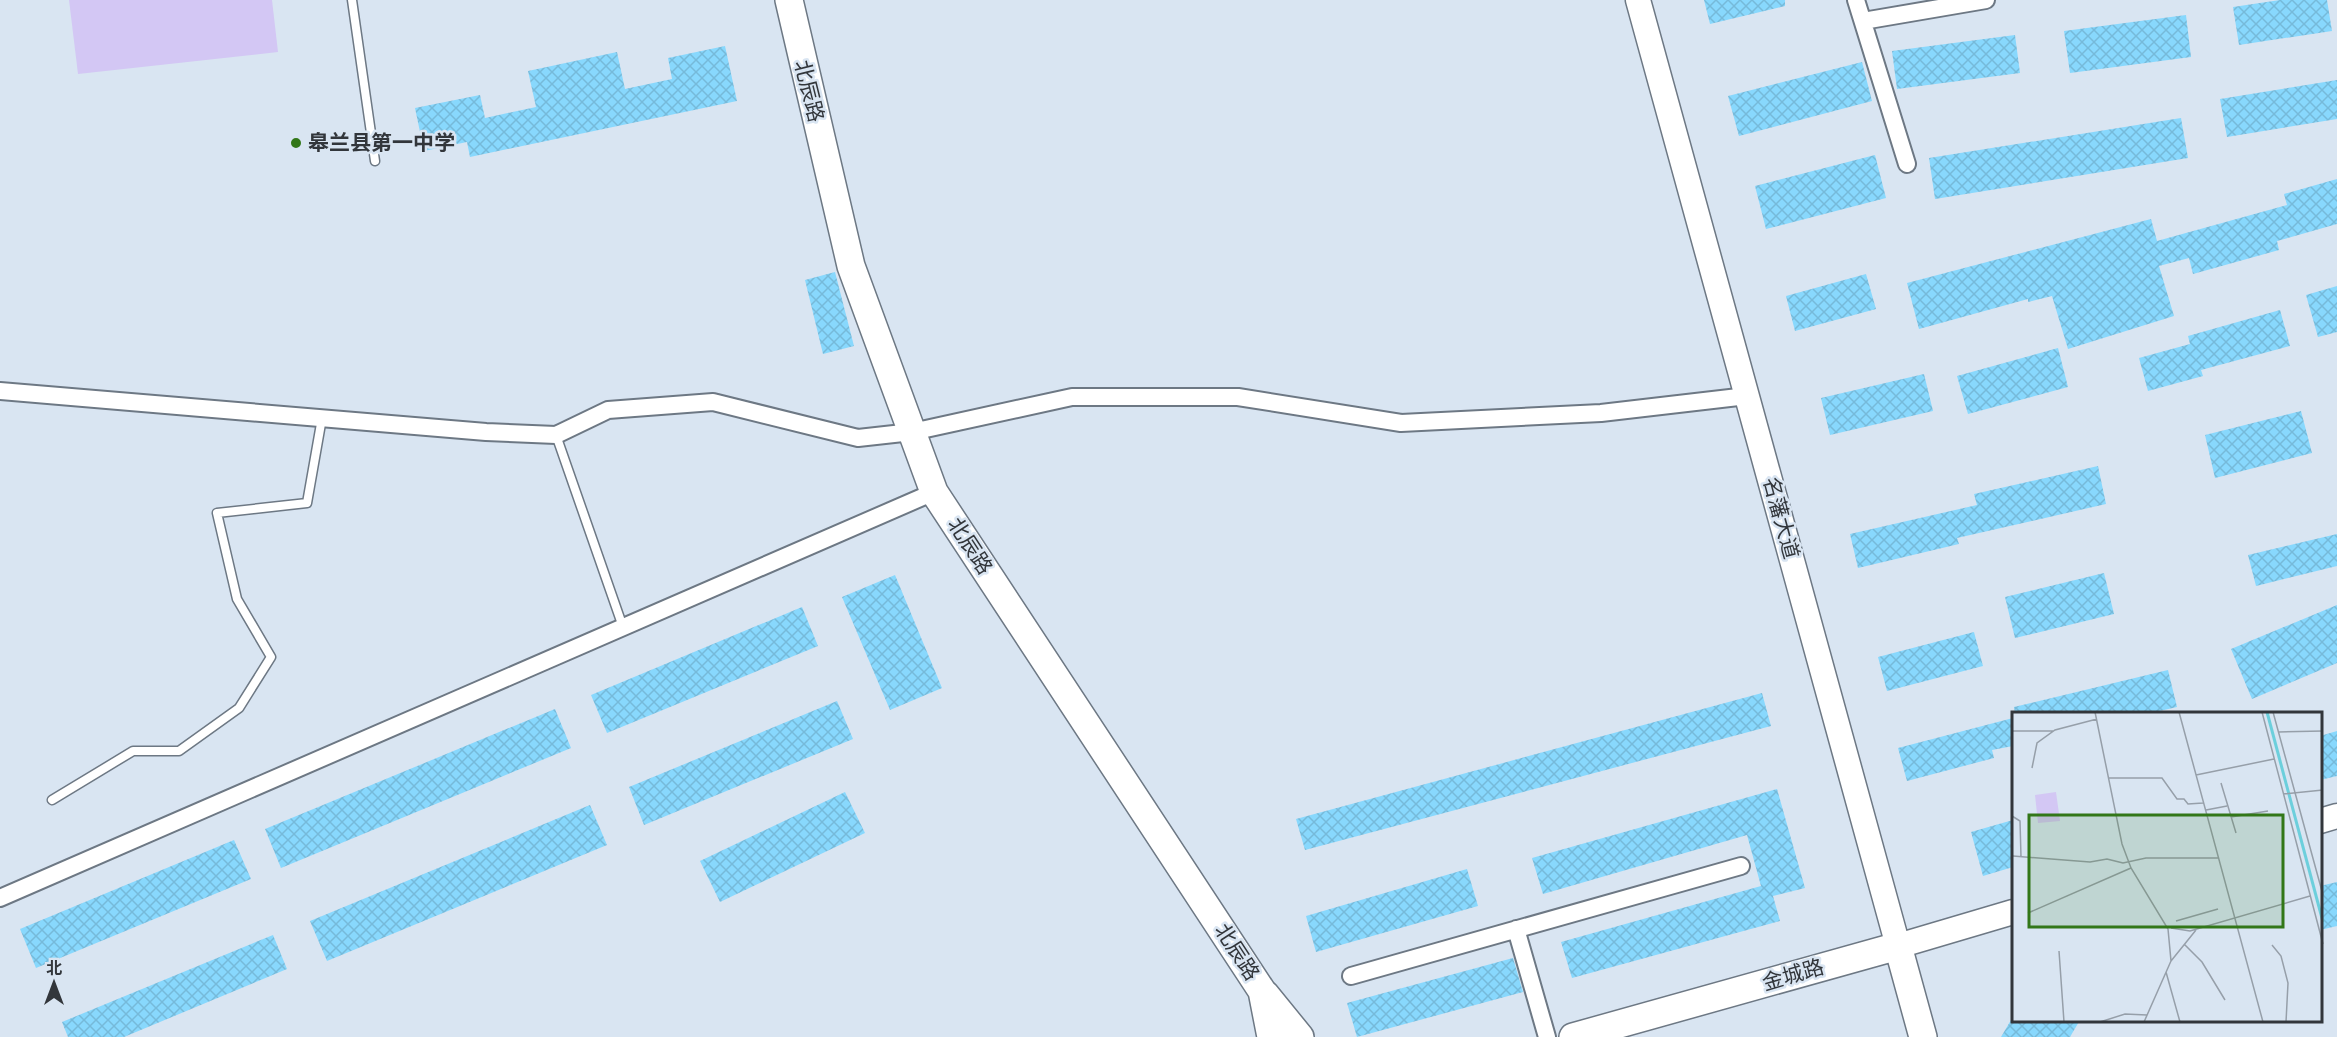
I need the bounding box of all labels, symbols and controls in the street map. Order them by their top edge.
street label: 北辰路 [791,57,830,124]
place label: 皋兰县第一中学 [308,129,455,154]
marker: 皋兰县第一中学 [289,136,303,150]
street label: 名藩大道 [1760,474,1805,561]
street label: 北辰路 [944,512,999,578]
inset map [2012,712,2322,1022]
street label: 北辰路 [1211,918,1266,984]
north arrow [24,953,84,1013]
street label: 金城路 [1759,953,1826,994]
text: 北 [46,958,62,977]

